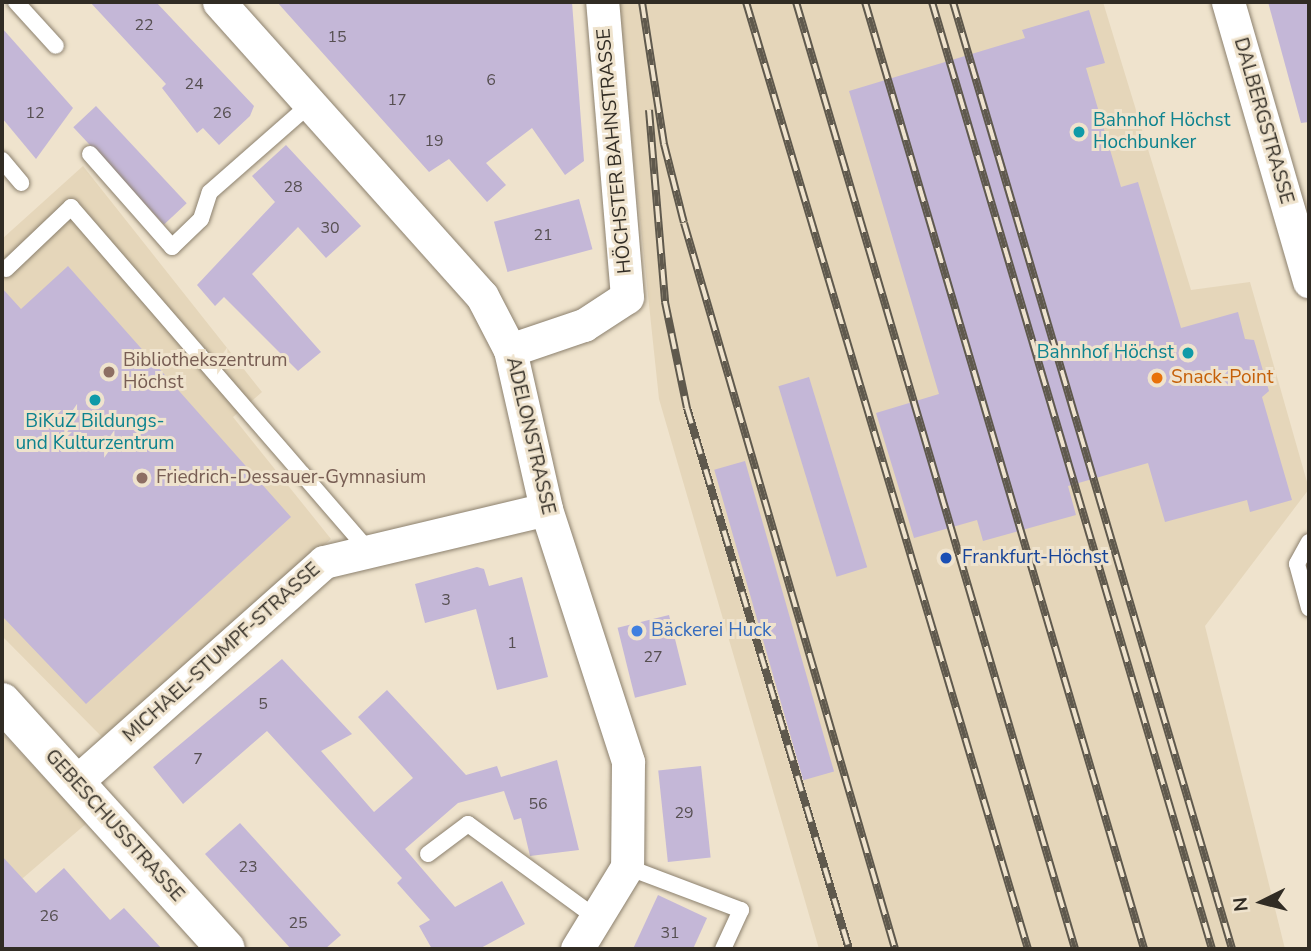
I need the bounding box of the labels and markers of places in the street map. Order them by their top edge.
place label: Bahnhof Höchst Hochbunker [1093,110,1230,154]
marker: Bahnhof Höchst Hochbunker [1071,124,1087,140]
place label: Bahnhof Höchst [1037,342,1174,364]
marker: Bahnhof Höchst [1180,345,1196,361]
place label: Bibliothekszentrum Höchst [123,350,288,394]
marker: Bibliothekszentrum Höchst [101,364,117,380]
place label: Snack-Point [1171,367,1273,389]
marker: Snack-Point [1149,370,1165,386]
marker: BiKuZ Bildungs- und Kulturzentrum [87,392,103,408]
place label: BiKuZ Bildungs- und Kulturzentrum [15,411,175,455]
place label: Friedrich-Dessauer-Gymnasium [156,467,426,489]
marker: Friedrich-Dessauer-Gymnasium [134,470,150,486]
place label: Frankfurt-Höchst [962,547,1108,569]
marker: Frankfurt-Höchst [936,548,956,568]
place label: Bäckerei Huck [651,620,772,642]
marker: Bäckerei Huck [629,623,645,639]

